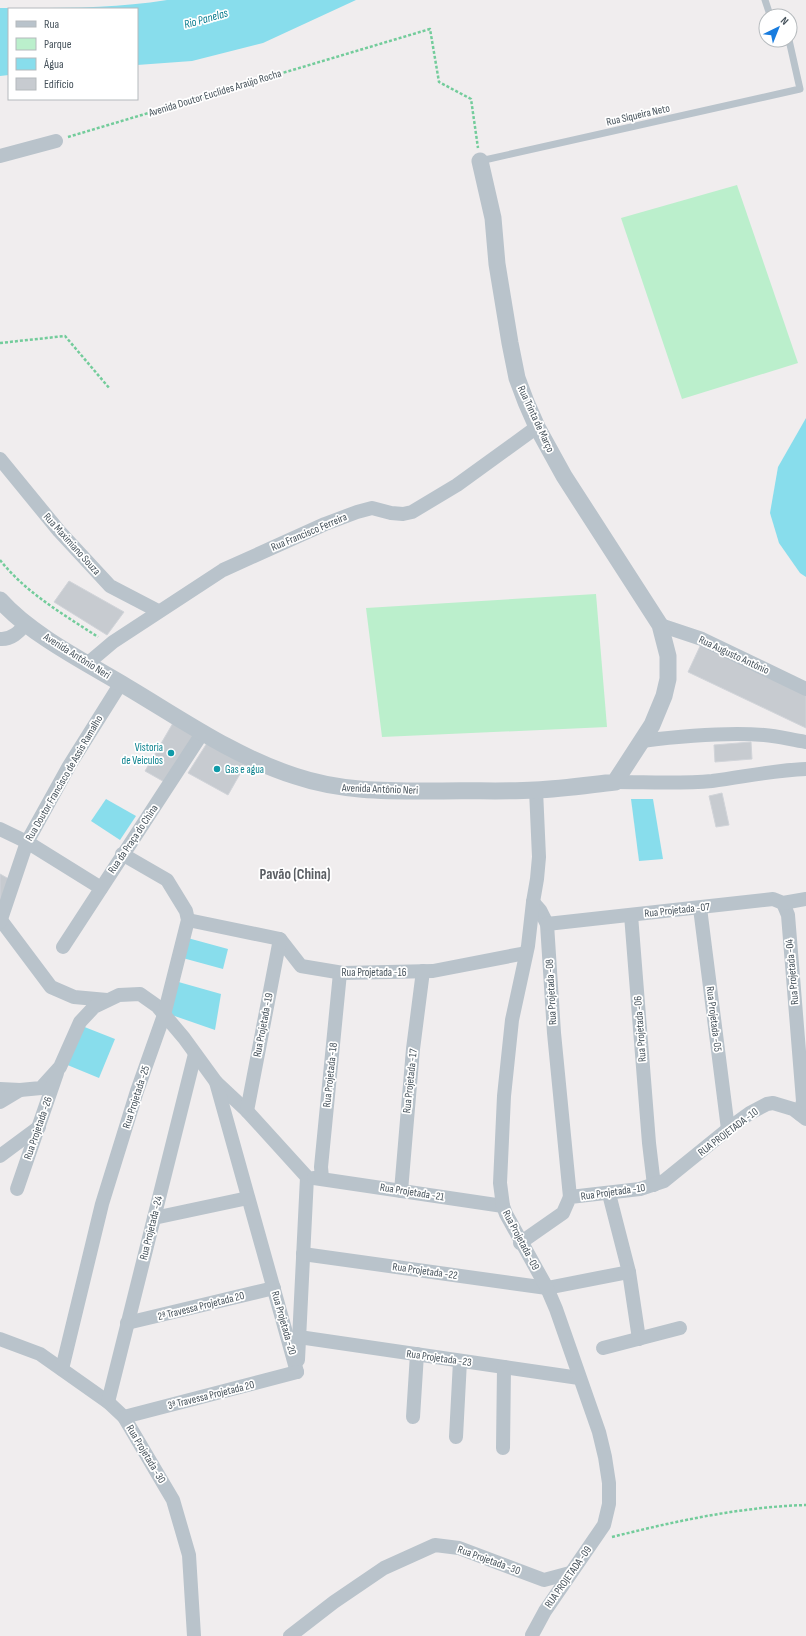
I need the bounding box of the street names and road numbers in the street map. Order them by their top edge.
street label: Avenida Doutor Euclides Araújo Rocha [146,67,283,120]
street label: Rua Siqueira Neto [605,101,671,129]
street label: Rua Trinta de Março [515,384,557,455]
street label: Rua Maximiano Souza [41,510,103,578]
street label: Rua Francisco Ferreira [269,510,349,554]
street label: Avenida Antônio Neri [40,630,113,682]
street label: Rua Augusto Antônio [697,633,772,677]
street label: Rua Doutor Francisco de Assis Ramalho [23,712,106,843]
street label: Avenida Antônio Neri [341,781,418,797]
street label: Rua da Praça do China [105,802,161,876]
street label: Rua Projetada -07 [644,900,711,920]
street label: Rua Projetada -04 [783,938,801,1005]
street label: Rua Projetada -08 [543,958,559,1025]
street label: Rua Projetada -16 [341,966,407,979]
street label: Rua Projetada -05 [704,986,724,1052]
street label: Rua Projetada -19 [250,992,276,1058]
street label: Rua Projetada -06 [631,995,649,1062]
street label: Rua Projetada -18 [320,1042,340,1108]
street label: Rua Projetada -17 [400,1048,420,1114]
street label: Rua Projetada -25 [120,1064,152,1130]
street label: Rua Projetada -26 [21,1095,55,1161]
street label: RUA PROJETADA -10 [695,1105,761,1159]
street label: Rua Projetada -21 [379,1181,445,1204]
street label: Rua Projetada -10 [580,1181,646,1203]
street label: Rua Projetada -24 [137,1194,165,1261]
street label: Rua Projetada -09 [500,1208,542,1272]
street label: Rua Projetada -22 [392,1260,459,1282]
street label: 2ª Travessa Projetada 20 [156,1289,246,1323]
street label: Rua Projetada -20 [269,1290,299,1357]
street label: Rua Projetada -23 [406,1347,473,1369]
street label: 3ª Travessa Projetada 20 [166,1378,256,1412]
street label: Rua Projetada -30 [123,1422,169,1486]
street label: Rua Projetada -30 [456,1543,522,1577]
street label: RUA PROJETADA -09 [542,1543,594,1611]

